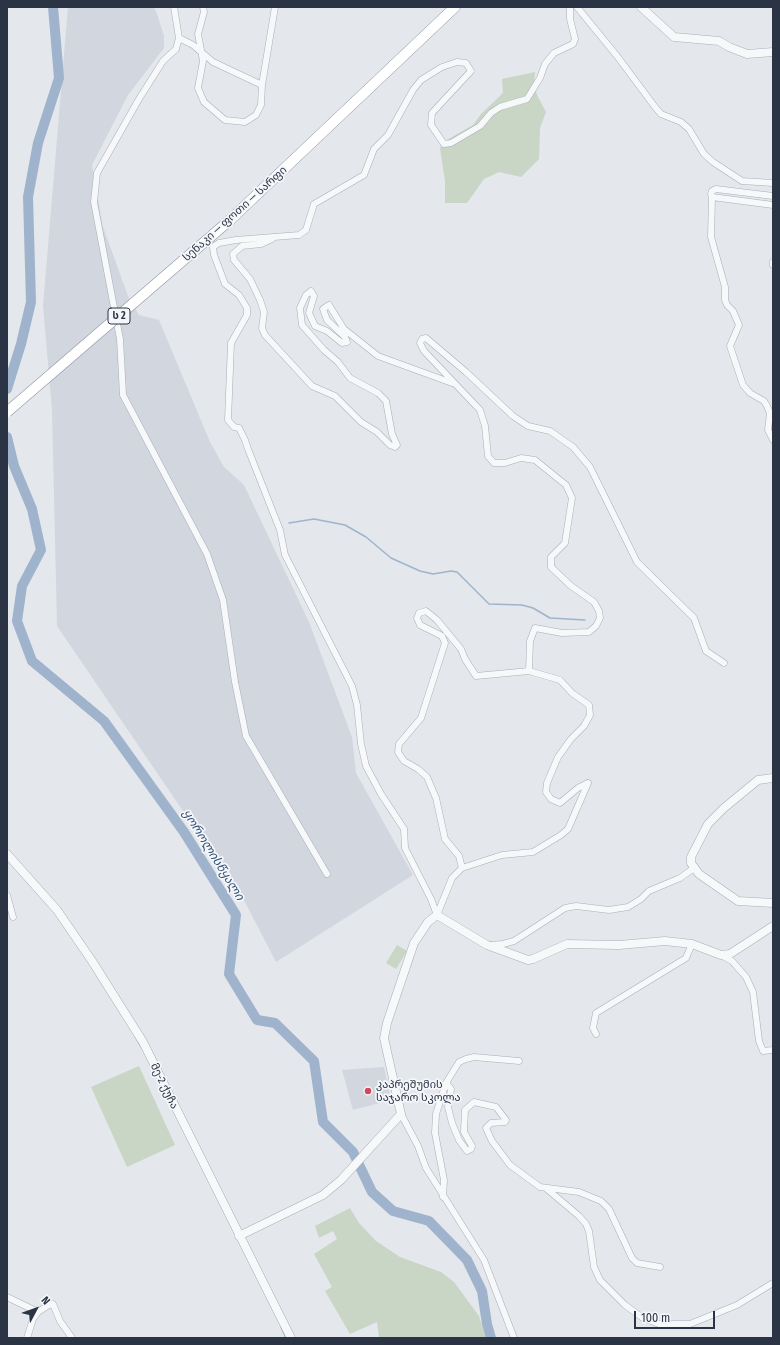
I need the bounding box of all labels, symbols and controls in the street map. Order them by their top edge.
street label: სენაკი — ფოთი — სარფი [180,164,290,264]
road number: ს 2 [108,308,130,324]
water label: ყოროლისწყალი [179,807,247,903]
street label: მე-2 ქუჩა [147,1061,181,1111]
place label: კაპრეშუმის საჯარო სკოლა [376,1078,461,1104]
marker: კაპრეშუმის საჯარო სკოლა [363,1086,373,1096]
north arrow [16,1289,56,1329]
text: N [38,1294,53,1308]
scale bar [636,1303,717,1329]
text: 100 m [641,1311,670,1325]

